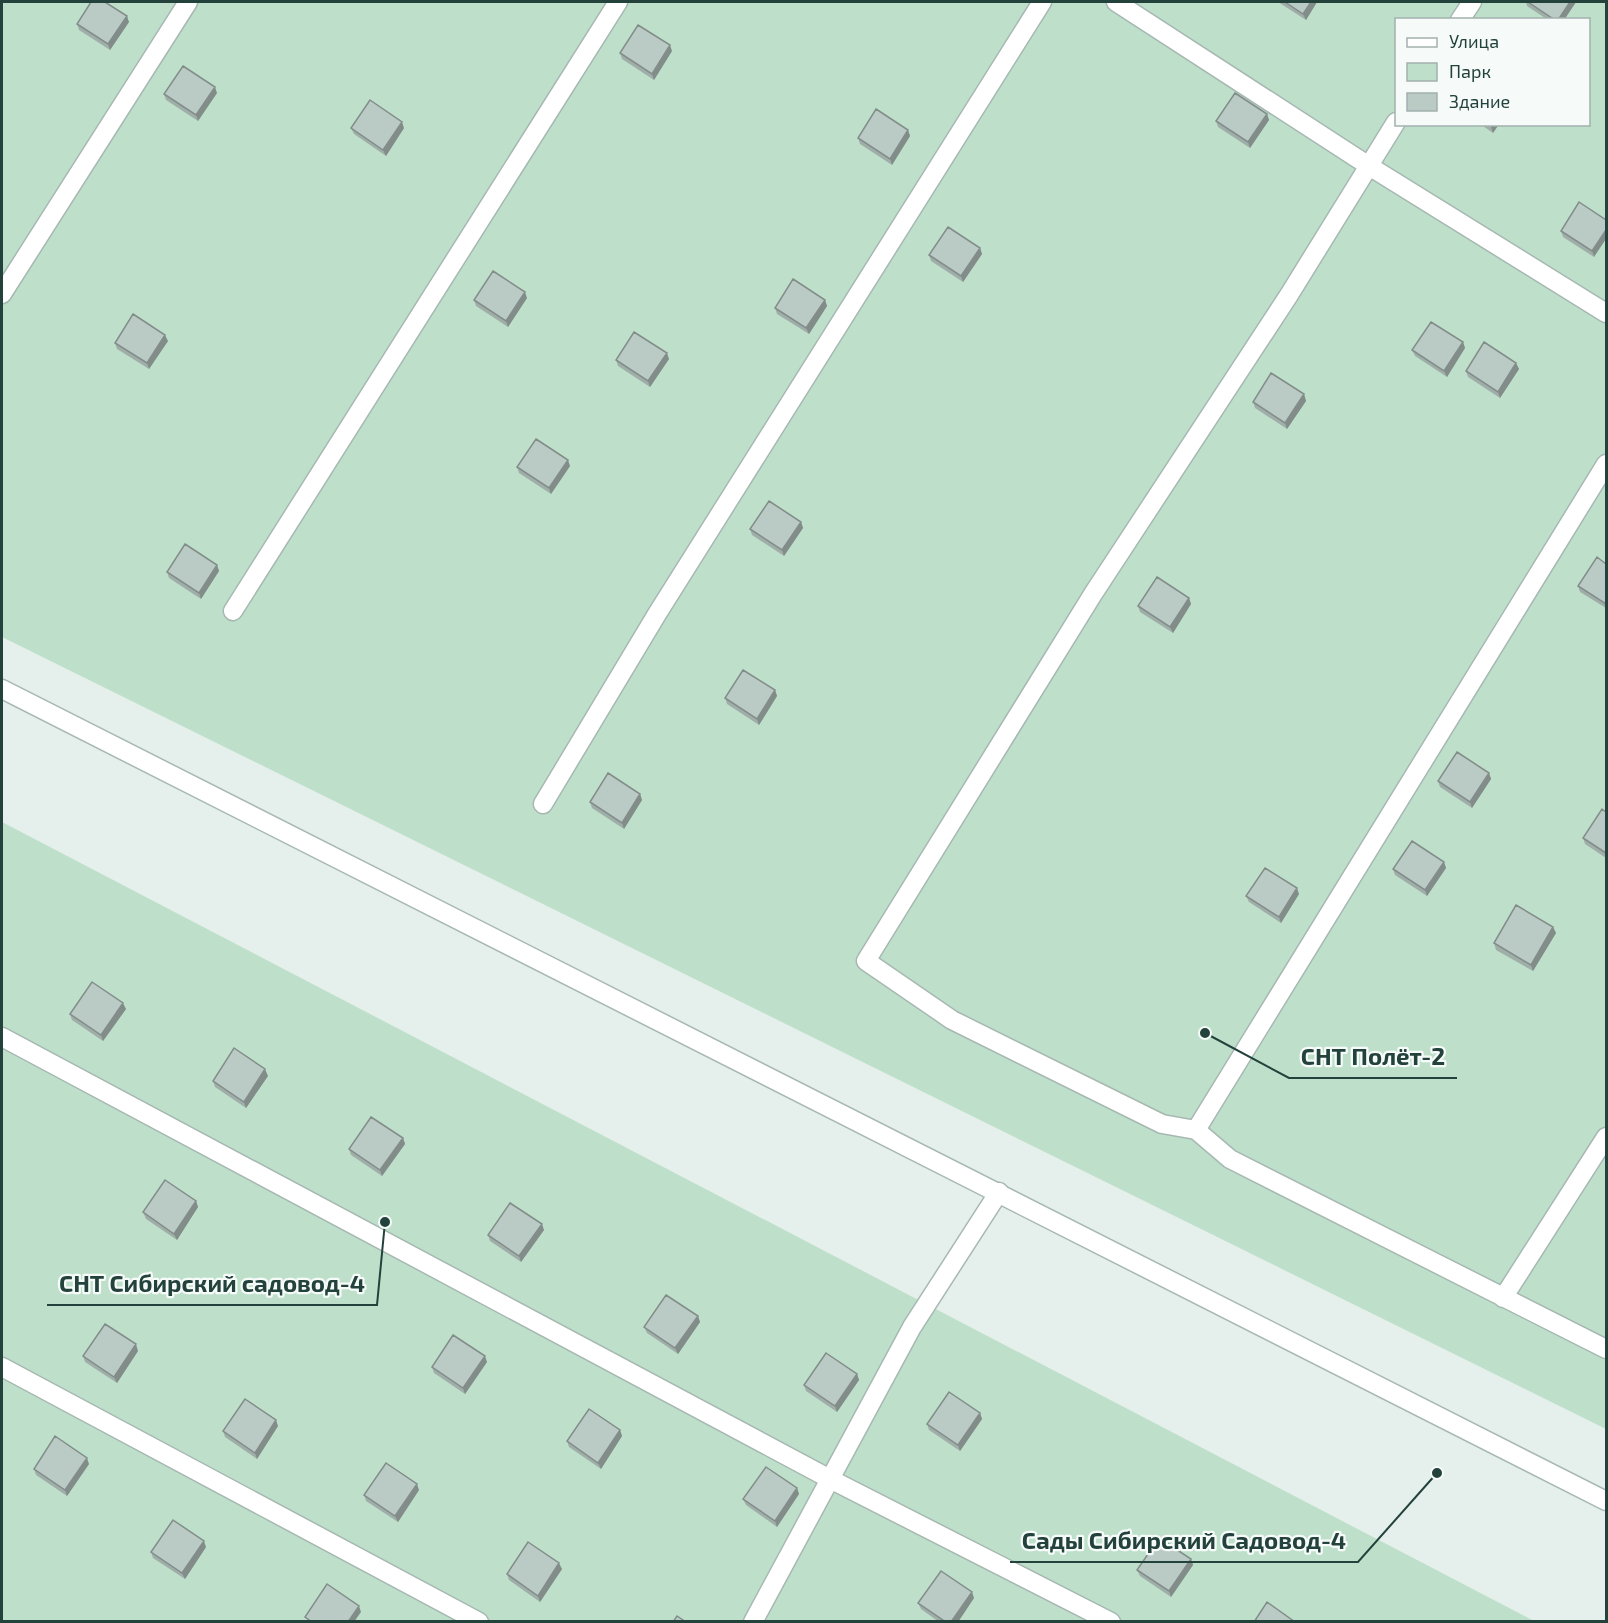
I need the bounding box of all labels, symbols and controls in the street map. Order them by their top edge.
legend [1395,18,1590,126]
text: Улица [1449,30,1499,52]
text: Парк [1449,60,1491,82]
text: Здание [1449,90,1510,112]
callout: СНТ Полёт-2 [1289,1036,1457,1078]
text: СНТ Полёт-2 [1301,1041,1445,1070]
callout: СНТ Сибирский садовод-4 [47,1263,377,1305]
text: СНТ Сибирский садовод-4 [59,1268,365,1297]
callout: Сады Сибирский Садовод-4 [1010,1520,1358,1562]
text: Сады Сибирский Садовод-4 [1022,1525,1346,1554]

